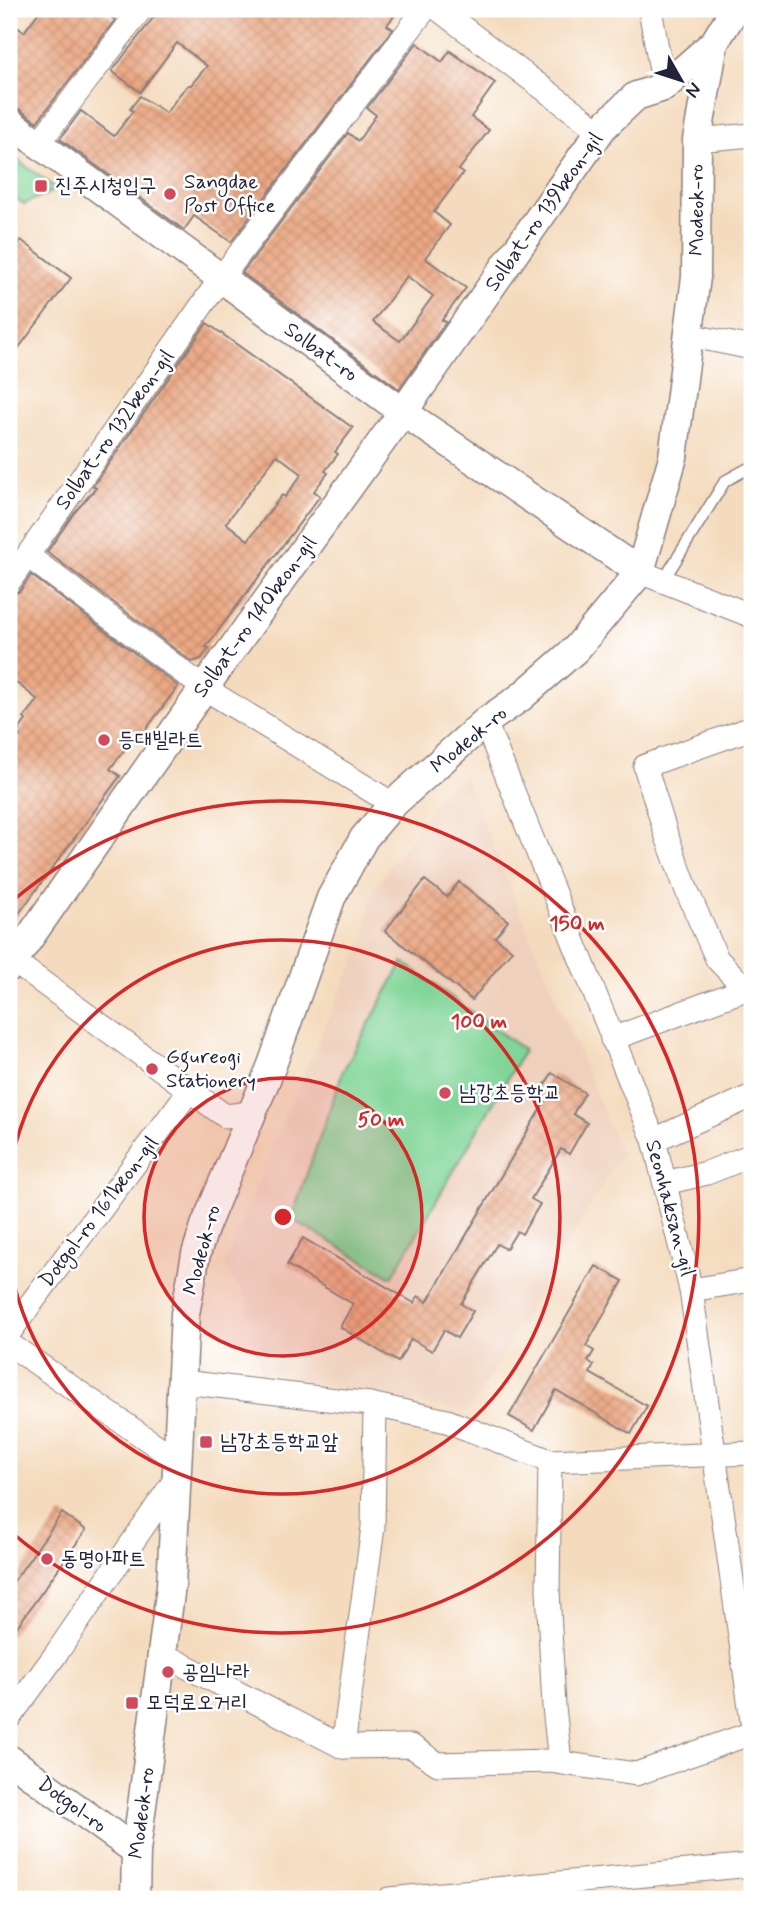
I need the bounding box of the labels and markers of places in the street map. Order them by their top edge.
place label: Sangdae Post Office [184,168,276,220]
place label: 진주시청입구 [55,172,156,200]
marker: 진주시청입구 [33,178,49,194]
marker: Sangdae Post Office [162,186,178,202]
place label: 등대빌라트 [118,726,203,754]
marker: 등대빌라트 [96,732,112,748]
place label: Ggureogi Stationery [166,1043,256,1095]
marker: Ggureogi Stationery [144,1061,160,1077]
place label: 남강초등학교 [459,1079,560,1107]
marker: 남강초등학교 [437,1085,453,1101]
centre of rings [271,1205,295,1229]
place label: 남강초등학교앞 [220,1428,338,1456]
marker: 남강초등학교앞 [198,1434,214,1450]
place label: 동명아파트 [61,1545,146,1573]
marker: 동명아파트 [39,1551,55,1567]
place label: 공임나라 [182,1658,250,1686]
marker: 공임나라 [160,1664,176,1680]
place label: 모덕로오거리 [146,1689,247,1717]
marker: 모덕로오거리 [124,1695,140,1711]

